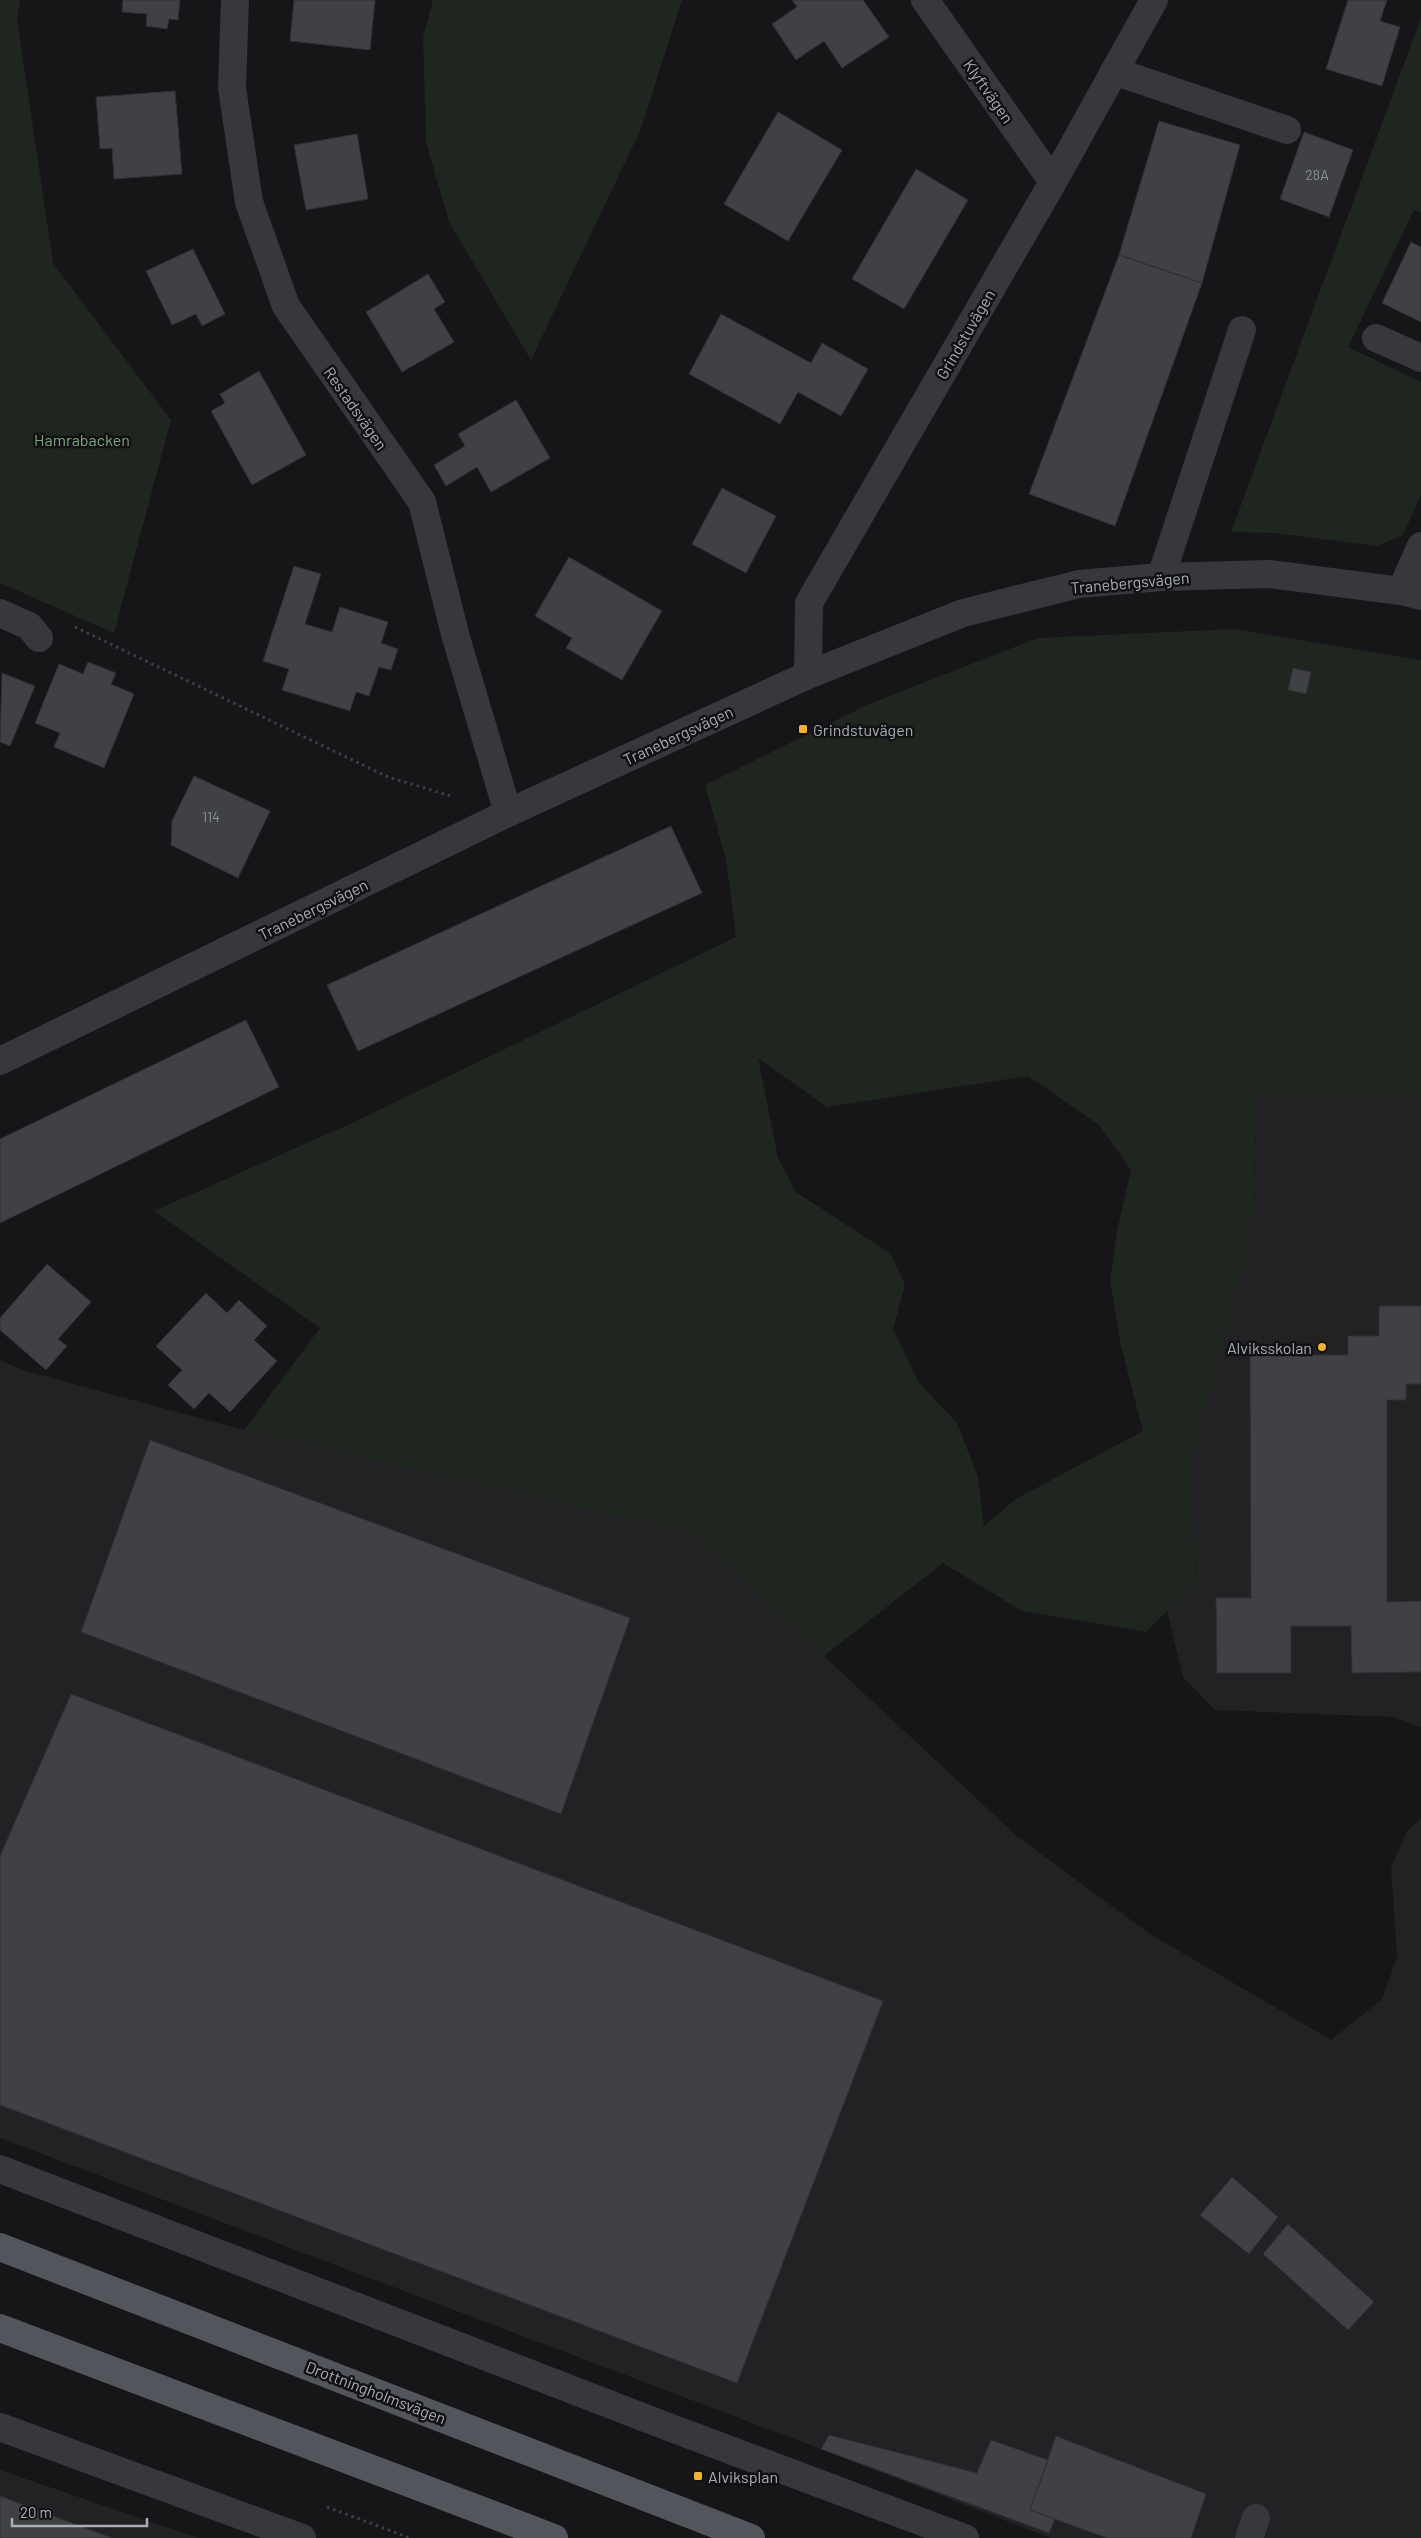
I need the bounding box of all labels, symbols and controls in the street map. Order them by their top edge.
street label: Klyftvägen [960,55,1018,127]
house number: 28A [1305,166,1329,183]
street label: Grindstuvägen [932,286,998,382]
street label: Restadsvägen [320,363,392,453]
park label: Hamrabacken [34,430,130,449]
street label: Tranebergsvägen [1070,567,1190,597]
street label: Tranebergsvägen [620,701,736,769]
place label: Grindstuvägen [813,720,913,739]
marker: Grindstuvägen [797,723,809,735]
house number: 114 [202,808,220,825]
street label: Tranebergsvägen [255,874,371,944]
place label: Alviksskolan [1227,1338,1312,1357]
marker: Alviksskolan [1316,1341,1328,1353]
street label: Drottningholmsvägen [303,2357,449,2427]
place label: Alviksplan [708,2467,778,2486]
marker: Alviksplan [692,2470,704,2482]
scale bar [12,2496,148,2528]
text: 20 m [20,2503,52,2521]

